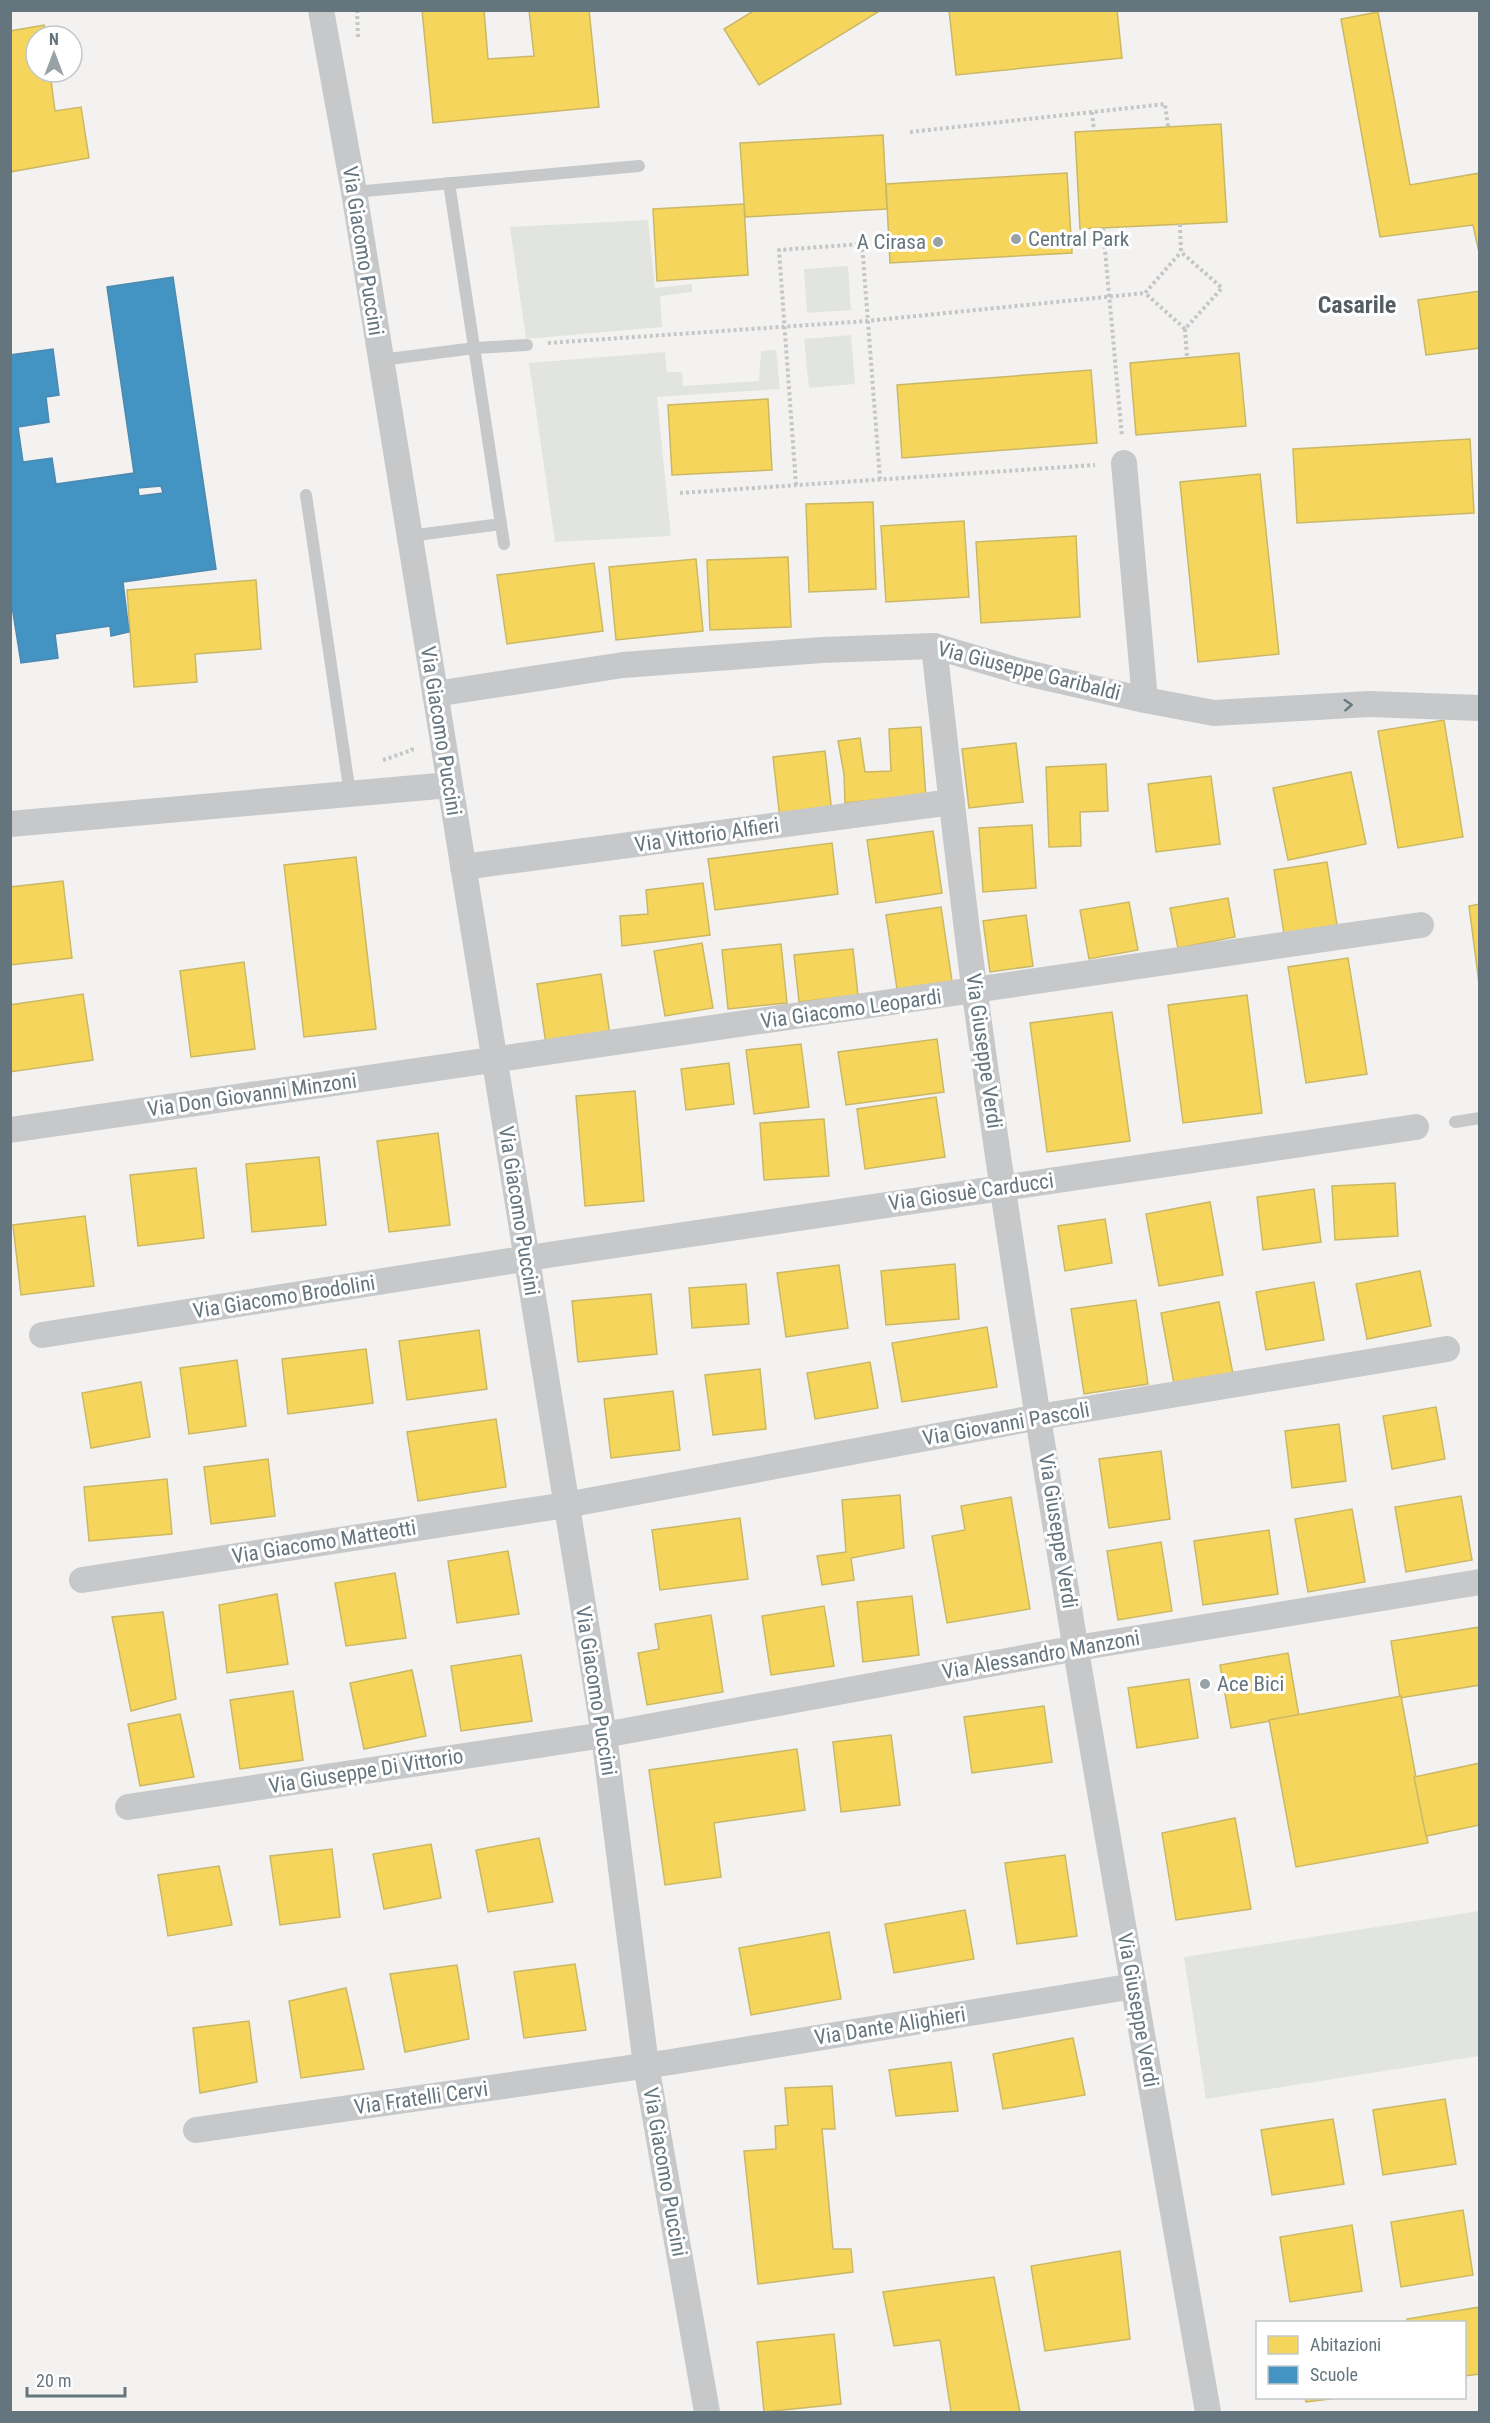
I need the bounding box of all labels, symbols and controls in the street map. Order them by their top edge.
north arrow [24,24,84,84]
text: N [49,30,59,49]
street label: Via Giacomo Puccini [338,165,388,337]
place label: Central Park [1028,227,1130,251]
place label: A Cirasa [857,230,926,254]
marker: Central Park [1009,232,1023,246]
marker: A Cirasa [931,235,945,249]
district label: Casarile [1318,291,1396,319]
street label: Via Giuseppe Garibaldi [935,637,1123,705]
street label: Via Giacomo Puccini [416,645,466,817]
one-way arrow [1344,699,1353,712]
street label: Via Vittorio Alfieri [633,813,781,857]
street label: Via Giuseppe Verdi [961,972,1007,1130]
street label: Via Giacomo Leopardi [759,984,943,1034]
street label: Via Don Giovanni Minzoni [146,1068,358,1122]
street label: Via Giacomo Puccini [494,1125,544,1297]
street label: Via Giosuè Carducci [887,1169,1055,1215]
street label: Via Giacomo Brodolini [191,1271,377,1323]
street label: Via Giovanni Pascoli [921,1398,1091,1450]
street label: Via Giuseppe Verdi [1034,1452,1082,1610]
street label: Via Giacomo Matteotti [230,1516,418,1568]
street label: Via Giacomo Puccini [571,1605,621,1777]
street label: Via Alessandro Manzoni [940,1626,1142,1684]
place label: Ace Bici [1217,1672,1284,1696]
marker: Ace Bici [1198,1677,1212,1691]
street label: Via Giuseppe Di Vittorio [267,1744,465,1798]
street label: Via Giuseppe Verdi [1113,1931,1163,2089]
street label: Via Dante Alighieri [813,2002,967,2050]
street label: Via Fratelli Cervi [353,2077,489,2119]
street label: Via Giacomo Puccini [638,2086,692,2258]
legend [1256,2321,1466,2399]
text: Abitazioni [1310,2334,1381,2355]
scale bar [27,2360,124,2398]
text: Scuole [1310,2364,1358,2385]
text: 20 m [36,2370,71,2391]

